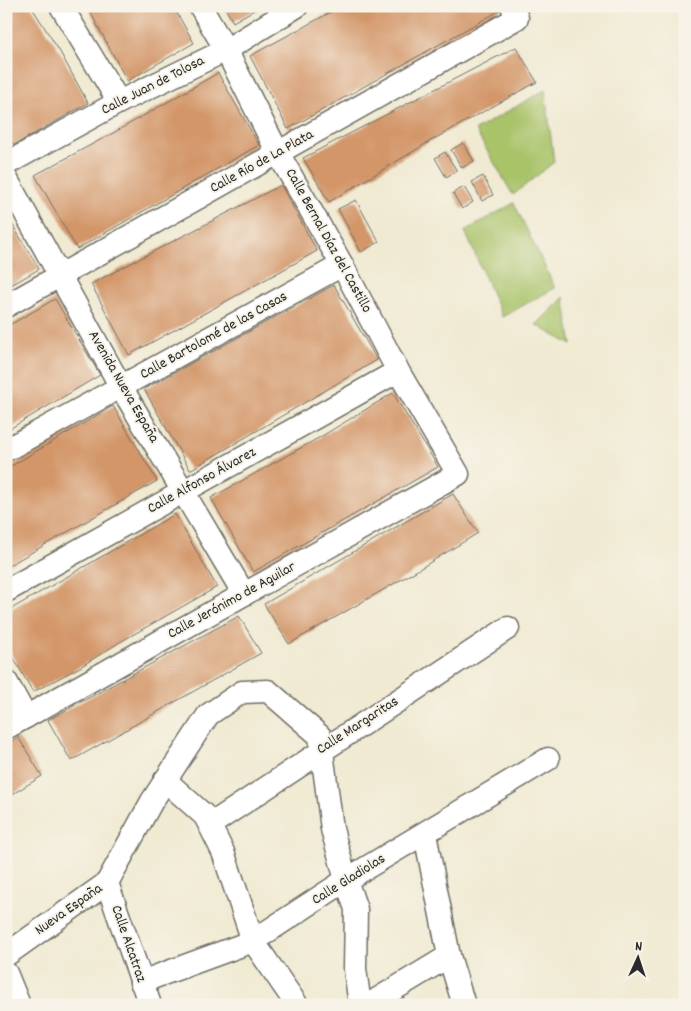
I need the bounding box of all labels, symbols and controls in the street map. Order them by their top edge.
street label: Calle Juan de Tolosa [98,50,209,121]
street label: Calle Río de La Plata [206,124,319,200]
street label: Calle Bernal Díaz del Castillo [279,165,377,317]
street label: Calle Bartolomé de las Casas [136,286,292,386]
street label: Avenida Nueva España [82,327,165,448]
street label: Calle Alfonso Álvarez [144,442,261,520]
street label: Calle Jerónimo de Aguilar [164,556,300,645]
street label: Calle Margaritas [313,691,403,761]
street label: Calle Gladiolas [308,849,390,911]
street label: Nueva España [31,878,108,941]
street label: Calle Alcatraz [105,902,152,986]
north arrow [614,934,664,984]
text: N [635,937,643,957]

